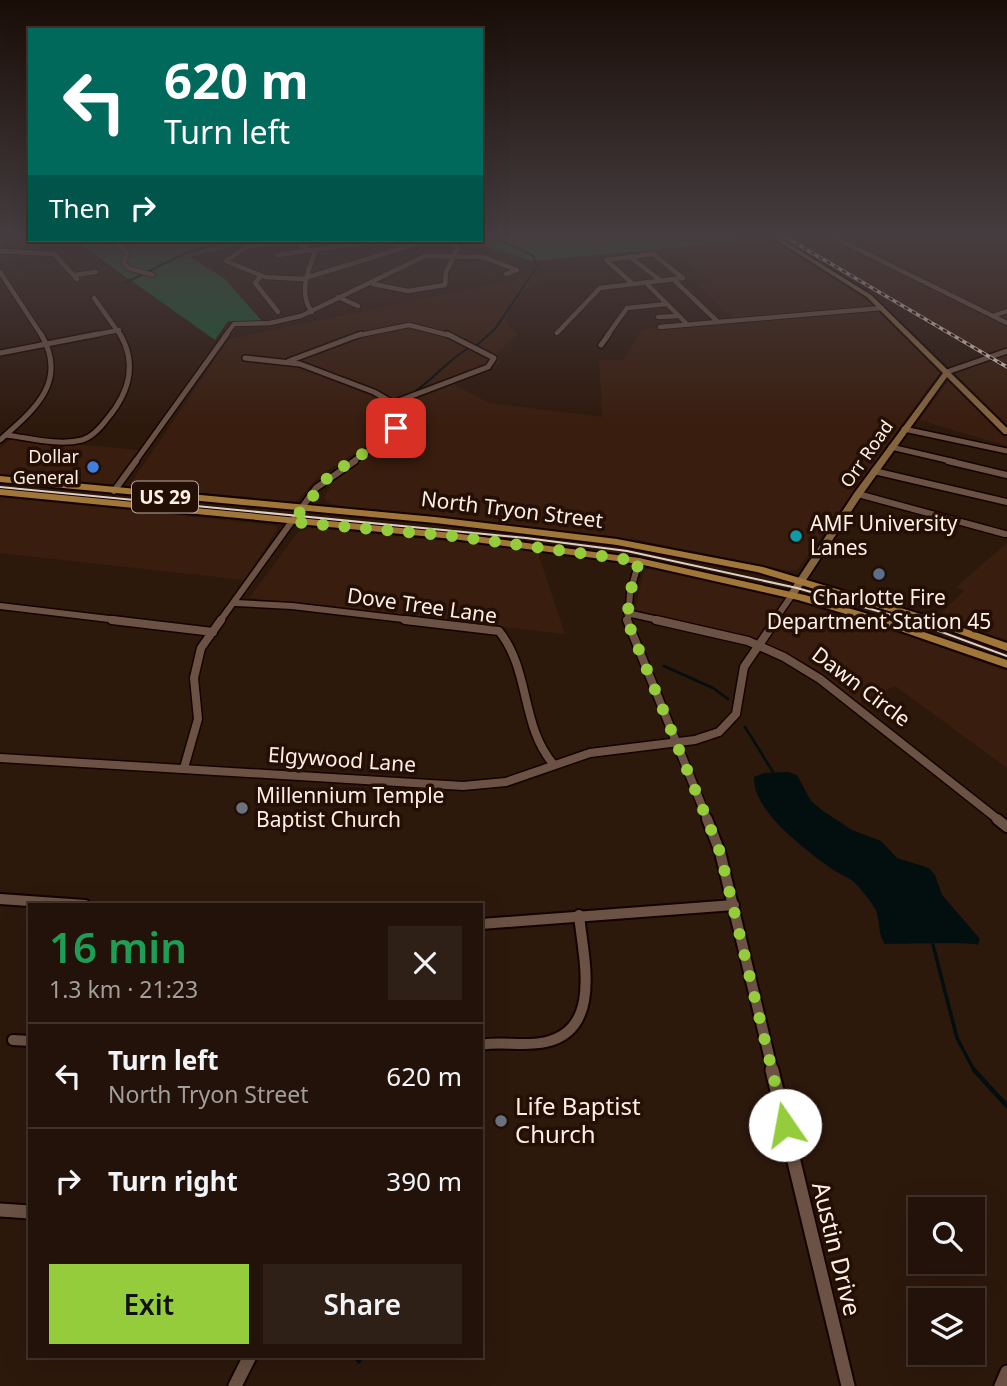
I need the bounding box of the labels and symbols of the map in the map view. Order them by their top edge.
pin [366,398,426,458]
street label: Orr Road [834,415,898,492]
place label: Dollar General [13,444,80,489]
marker: Dollar General [85,459,101,475]
road number: US 29 [132,482,198,512]
street label: North Tryon Street [420,484,605,534]
place label: AMF University Lanes [810,509,958,561]
marker: AMF University Lanes [788,528,804,544]
marker: Charlotte Fire Department Station 45 [871,566,887,582]
street label: Dove Tree Lane [345,581,499,629]
place label: Charlotte Fire Department Station 45 [767,583,991,635]
street label: Dawn Circle [807,640,916,732]
street label: Elgywood Lane [267,740,417,778]
place label: Millennium Temple Baptist Church [256,781,444,833]
marker: Millennium Temple Baptist Church [234,800,250,816]
position arrow [748,1088,822,1162]
place label: Life Baptist Church [515,1089,641,1150]
marker: Life Baptist Church [493,1113,509,1129]
street label: Austin Drive [805,1178,870,1319]

